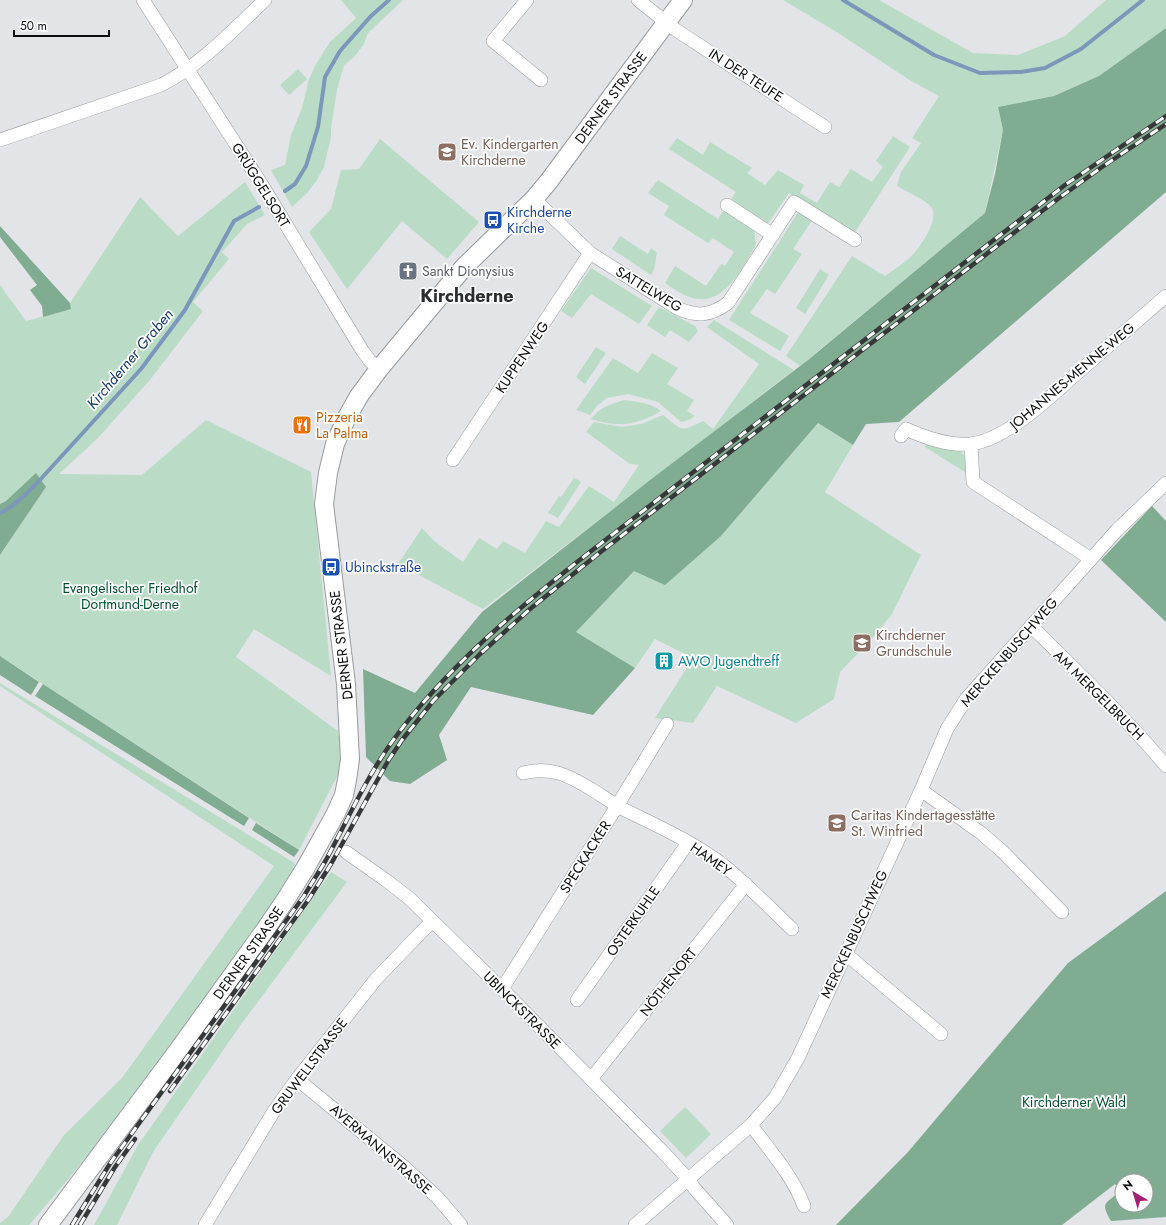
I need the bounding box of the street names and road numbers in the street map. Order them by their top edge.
street label: IN DER TEUFE [705,43,787,107]
street label: DERNER STRASSE [570,47,652,148]
street label: GRÜGGELSORT [227,139,295,232]
street label: SATTELWEG [612,261,686,317]
street label: KUPPENWEG [491,317,554,397]
street label: JOHANNES-MENNE-WEG [1004,318,1139,436]
street label: DERNER STRASSE [324,589,358,701]
street label: MERCKENBUSCHWEG [956,593,1062,711]
street label: AM MERGELBRUCH [1049,645,1149,745]
street label: SPECKACKER [555,817,615,897]
street label: HAMEY [686,838,736,881]
street label: MERCKENBUSCHWEG [816,867,893,1001]
street label: OSTERKUHLE [601,882,665,960]
street label: DERNER STRASSE [208,902,288,1003]
street label: NÖTHENORT [635,943,701,1020]
street label: UBINCKSTRASSE [479,967,565,1053]
street label: GRUWELLSTRASSE [266,1014,352,1118]
street label: AVERMANNSTRASSE [326,1099,436,1199]

